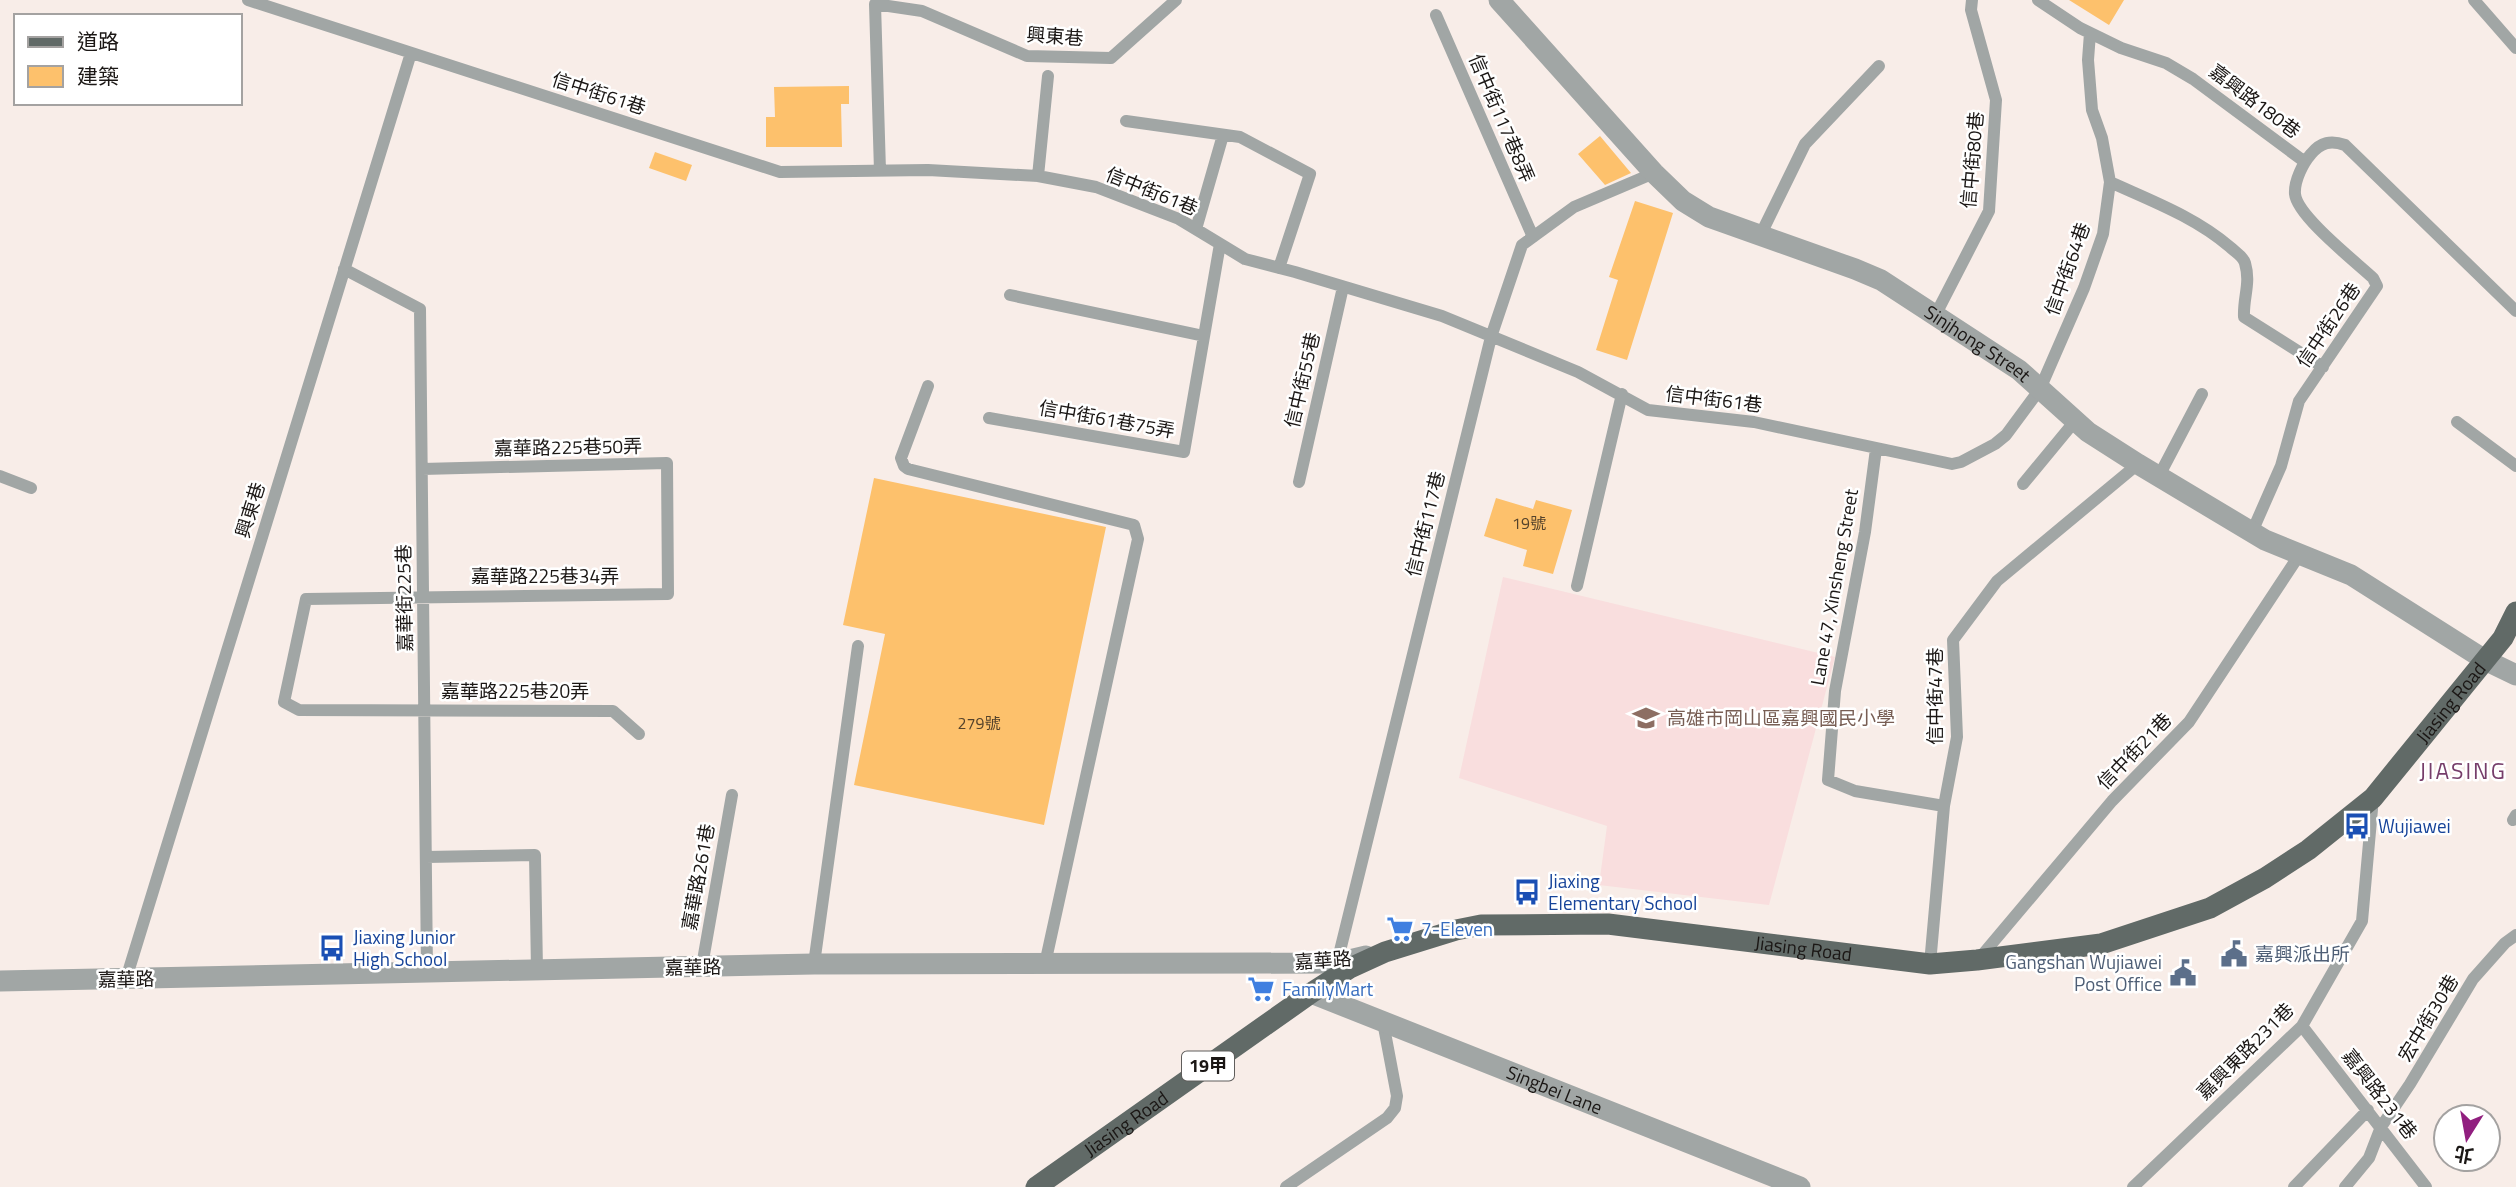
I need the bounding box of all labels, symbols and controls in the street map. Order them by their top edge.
legend [14,14,242,105]
street label: 興東巷 [1026,19,1084,52]
text: 道路 [77,25,119,57]
street label: 信中街117巷8弄 [1462,49,1543,187]
street label: 嘉興路180巷 [2203,57,2307,145]
text: 建築 [77,60,119,92]
street label: 信中街61巷 [548,64,650,121]
street label: 信中街80巷 [1953,110,1990,210]
street label: 信中街61巷 [1102,159,1203,222]
street label: 信中街64巷 [2036,218,2097,319]
street label: 信中街26巷 [2288,276,2367,373]
street label: Sinjhong Street [1919,297,2038,389]
street label: 信中街55巷 [1276,329,1327,431]
street label: 信中街61巷 [1664,378,1764,419]
street label: 信中街61巷75弄 [1037,392,1177,445]
street label: 嘉華路225巷50弄 [494,431,642,462]
street label: 信中街117巷 [1397,468,1452,580]
street label: 興東巷 [227,478,272,541]
street label: Lane 47, Xinsheng Street [1802,486,1865,687]
house number: 19號 [1512,511,1546,535]
street label: 嘉華街225巷 [388,544,419,652]
street label: 嘉華路225巷34弄 [471,561,619,590]
street label: 信中街47巷 [1920,647,1949,745]
street label: Jiasing Road [2408,655,2492,749]
street label: 嘉華路225巷20弄 [441,676,589,705]
school or university icon: 高雄市岡山區嘉興國民小學 [1631,703,1661,733]
place label: 高雄市岡山區嘉興國民小學 [1667,703,1895,732]
street label: 信中街21巷 [2089,706,2178,796]
house number: 279號 [958,711,1000,735]
district label: JIASING [2419,753,2507,788]
bus stop icon: Wujiawei [2342,811,2372,841]
place label: Wujiawei [2378,811,2451,840]
street label: 嘉華路261巷 [674,821,721,933]
place label: Jiaxing Elementary School [1548,866,1697,917]
bus stop icon: Jiaxing Elementary School [1512,877,1542,907]
supermarket icon: 7-Eleven [1385,914,1415,944]
place label: 7-Eleven [1421,914,1493,943]
place label: Jiaxing Junior High School [353,922,456,973]
street label: Jiasing Road [1753,927,1854,968]
bus stop icon: Jiaxing Junior High School [317,933,347,963]
public building icon: 嘉興派出所 [2219,939,2249,969]
place label: 嘉興派出所 [2255,939,2350,968]
street label: 嘉華路 [1294,943,1352,976]
place label: Gangshan Wujiawei Post Office [2005,947,2162,998]
street label: 嘉華路 [664,952,722,981]
public building icon: Gangshan Wujiawei Post Office [2168,958,2198,988]
street label: 嘉華路 [97,964,155,993]
street label: 宏中街30巷 [2390,969,2465,1067]
supermarket icon: FamilyMart [1246,974,1276,1004]
place label: FamilyMart [1282,974,1374,1003]
street label: 嘉興東路231巷 [2190,996,2300,1106]
street label: 嘉興路231巷 [2336,1042,2425,1145]
road number: 19甲 [1182,1051,1234,1080]
street label: Singbei Lane [1502,1057,1607,1121]
street label: Jiasing Road [1077,1083,1174,1163]
north arrow [2432,1103,2502,1173]
text: 北 [2452,1139,2476,1171]

